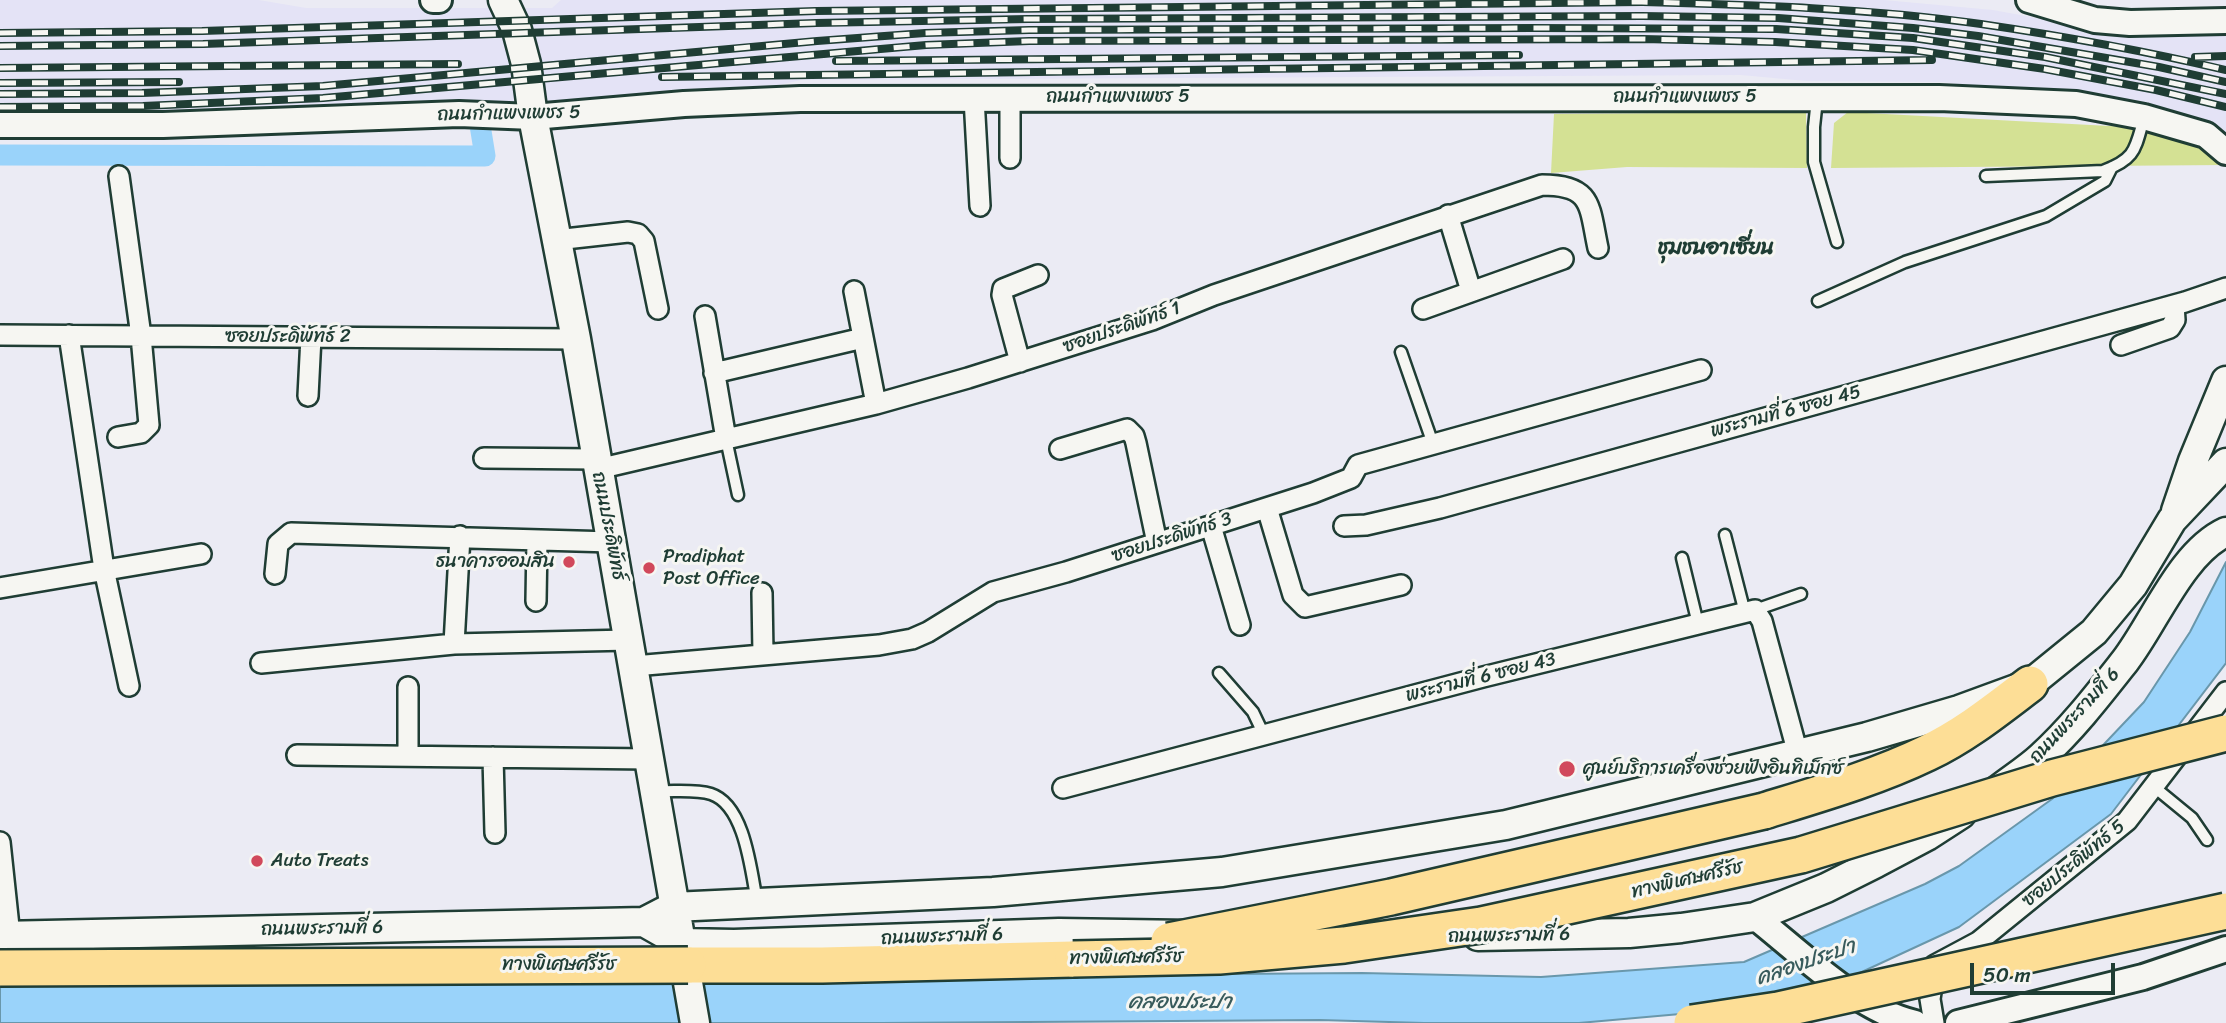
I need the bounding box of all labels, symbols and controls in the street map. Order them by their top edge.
street label: ถนนกำแพงเพชร 5 [1046,86,1190,108]
street label: ถนนกำแพงเพชร 5 [1613,86,1757,108]
street label: ถนนกำแพงเพชร 5 [437,101,581,127]
district label: ชุมชนอาเซี่ยน [1658,236,1774,262]
street label: ซอยประดิพัทธ์ 1 [1060,297,1184,359]
street label: ซอยประดิพัทธ์ 2 [225,326,351,348]
street label: พระรามที่ 6 ซอย 45 [1708,381,1864,443]
street label: ถนนประดิพัทธ์ [586,470,630,582]
street label: ซอยประดิพัทธ์ 3 [1109,508,1235,568]
place label: Pradiphat Post Office [663,546,760,590]
place label: ธนาคารออมสิน [436,551,555,573]
marker: ธนาคารออมสิน [561,554,577,570]
marker: Pradiphat Post Office [641,560,657,576]
street label: พระรามที่ 6 ซอย 43 [1404,648,1558,708]
street label: ถนนพระรามที่ 6 [2025,663,2125,769]
place label: ศูนย์บริการเครื่องช่วยฟังอินทิเม็กซ์ [1583,758,1843,780]
marker: ศูนย์บริการเครื่องช่วยฟังอินทิเม็กซ์ [1557,759,1577,779]
street label: ซอยประดิพัทธ์ 5 [2018,815,2130,913]
place label: Auto Treats [271,850,369,872]
marker: Auto Treats [249,853,265,869]
street label: ทางพิเศษศรีรัช [1629,856,1745,904]
street label: ถนนพระรามที่ 6 [261,917,383,941]
street label: ถนนพระรามที่ 6 [880,923,1004,951]
street label: ถนนพระรามที่ 6 [1448,924,1570,948]
water label: คลองประปา [1753,934,1859,992]
street label: ทางพิเศษศรีรัช [1069,946,1183,970]
scale bar [1974,950,2119,994]
street label: ทางพิเศษศรีรัช [502,954,616,976]
text: 50 m [1983,956,2031,994]
water label: คลองประปา [1128,990,1232,1016]

